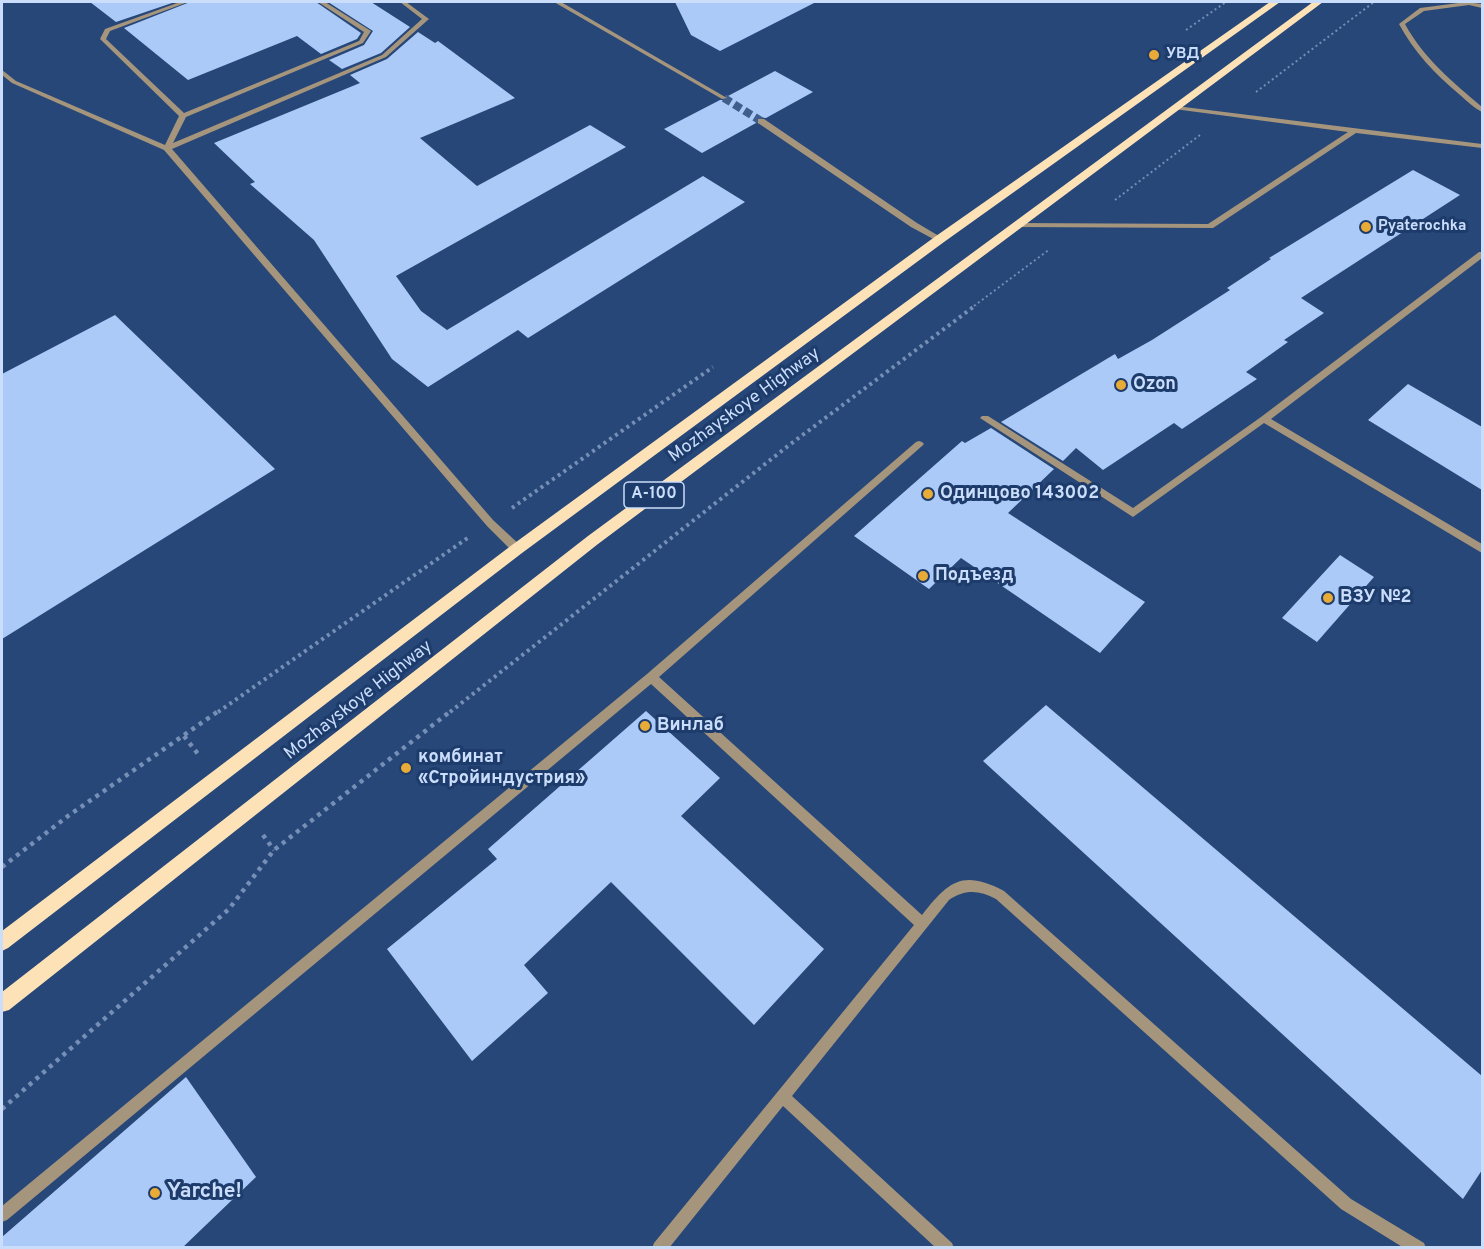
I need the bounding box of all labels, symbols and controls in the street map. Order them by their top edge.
place label: УВД [1166,46,1199,64]
marker: УВД [1147,48,1161,62]
place label: Pyaterochka [1378,218,1466,236]
marker: Pyaterochka [1359,220,1373,234]
street label: Mozhayskoye Highway [665,344,825,468]
place label: Ozon [1133,374,1176,396]
marker: Ozon [1114,378,1128,392]
road number: А-100 [624,482,684,508]
place label: Одинцово 143002 [940,483,1099,505]
marker: Одинцово 143002 [921,487,935,501]
place label: Подъезд [935,565,1013,587]
marker: Подъезд [916,569,930,583]
place label: ВЗУ №2 [1340,587,1412,609]
marker: ВЗУ №2 [1321,591,1335,605]
street label: Mozhayskoye Highway [281,636,437,766]
place label: Винлаб [657,715,724,737]
marker: Винлаб [638,719,652,733]
place label: комбинат «Стройиндустрия» [418,747,585,789]
marker: комбинат «Стройиндустрия» [399,761,413,775]
place label: Yarche! [167,1180,242,1206]
marker: Yarche! [148,1186,162,1200]

